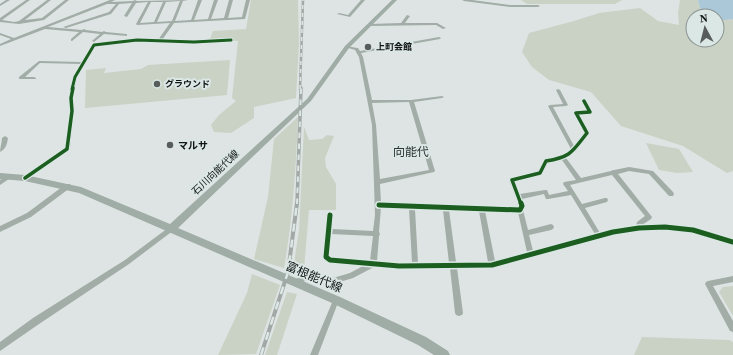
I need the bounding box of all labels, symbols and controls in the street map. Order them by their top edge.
north arrow [685,8,725,48]
text: N [699,11,709,27]
place label: 上町会館 [376,41,412,53]
marker: 上町会館 [363,42,373,52]
place label: グラウンド [165,78,210,90]
marker: グラウンド [152,79,162,89]
place label: マルサ [178,139,208,152]
marker: マルサ [165,140,175,150]
district label: 向能代 [393,144,429,160]
street label: 石川向能代線 [189,147,242,198]
street label: 富根能代線 [283,258,345,296]

